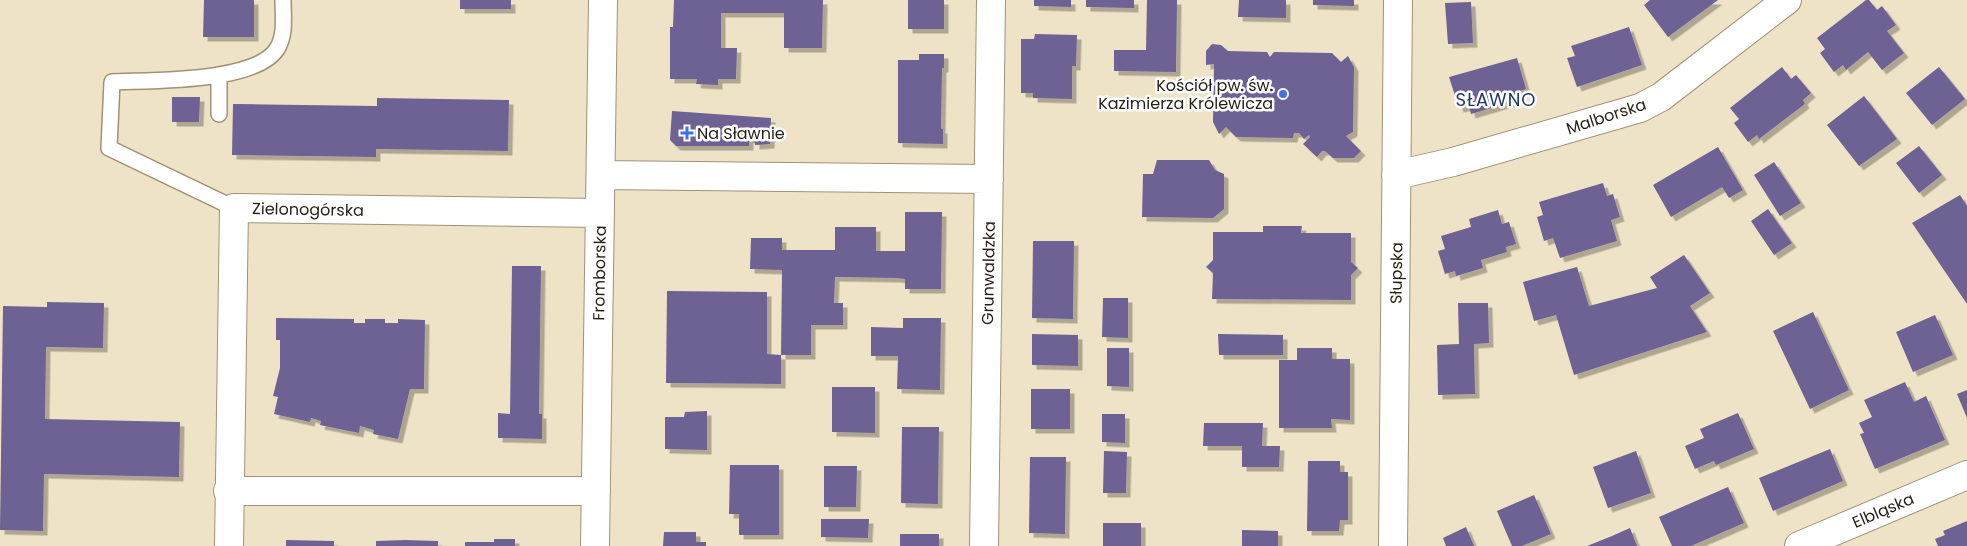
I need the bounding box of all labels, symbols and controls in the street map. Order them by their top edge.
place label: Kościół pw. św. Kazimierza Królewicza [1098,74,1273,115]
district label: SŁAWNO [1456,87,1536,112]
marker: Kościół pw. św. Kazimierza Królewicza [1277,88,1289,100]
street label: Malborska [1563,93,1649,140]
place label: Na Sławnie [697,122,785,145]
marker: Na Sławnie [681,127,693,139]
street label: Zielonogórska [252,197,364,222]
street label: Grunwaldzka [976,221,1001,325]
street label: Fromborska [587,225,612,321]
street label: Słupska [1384,242,1409,304]
street label: Elbląska [1849,487,1918,534]

